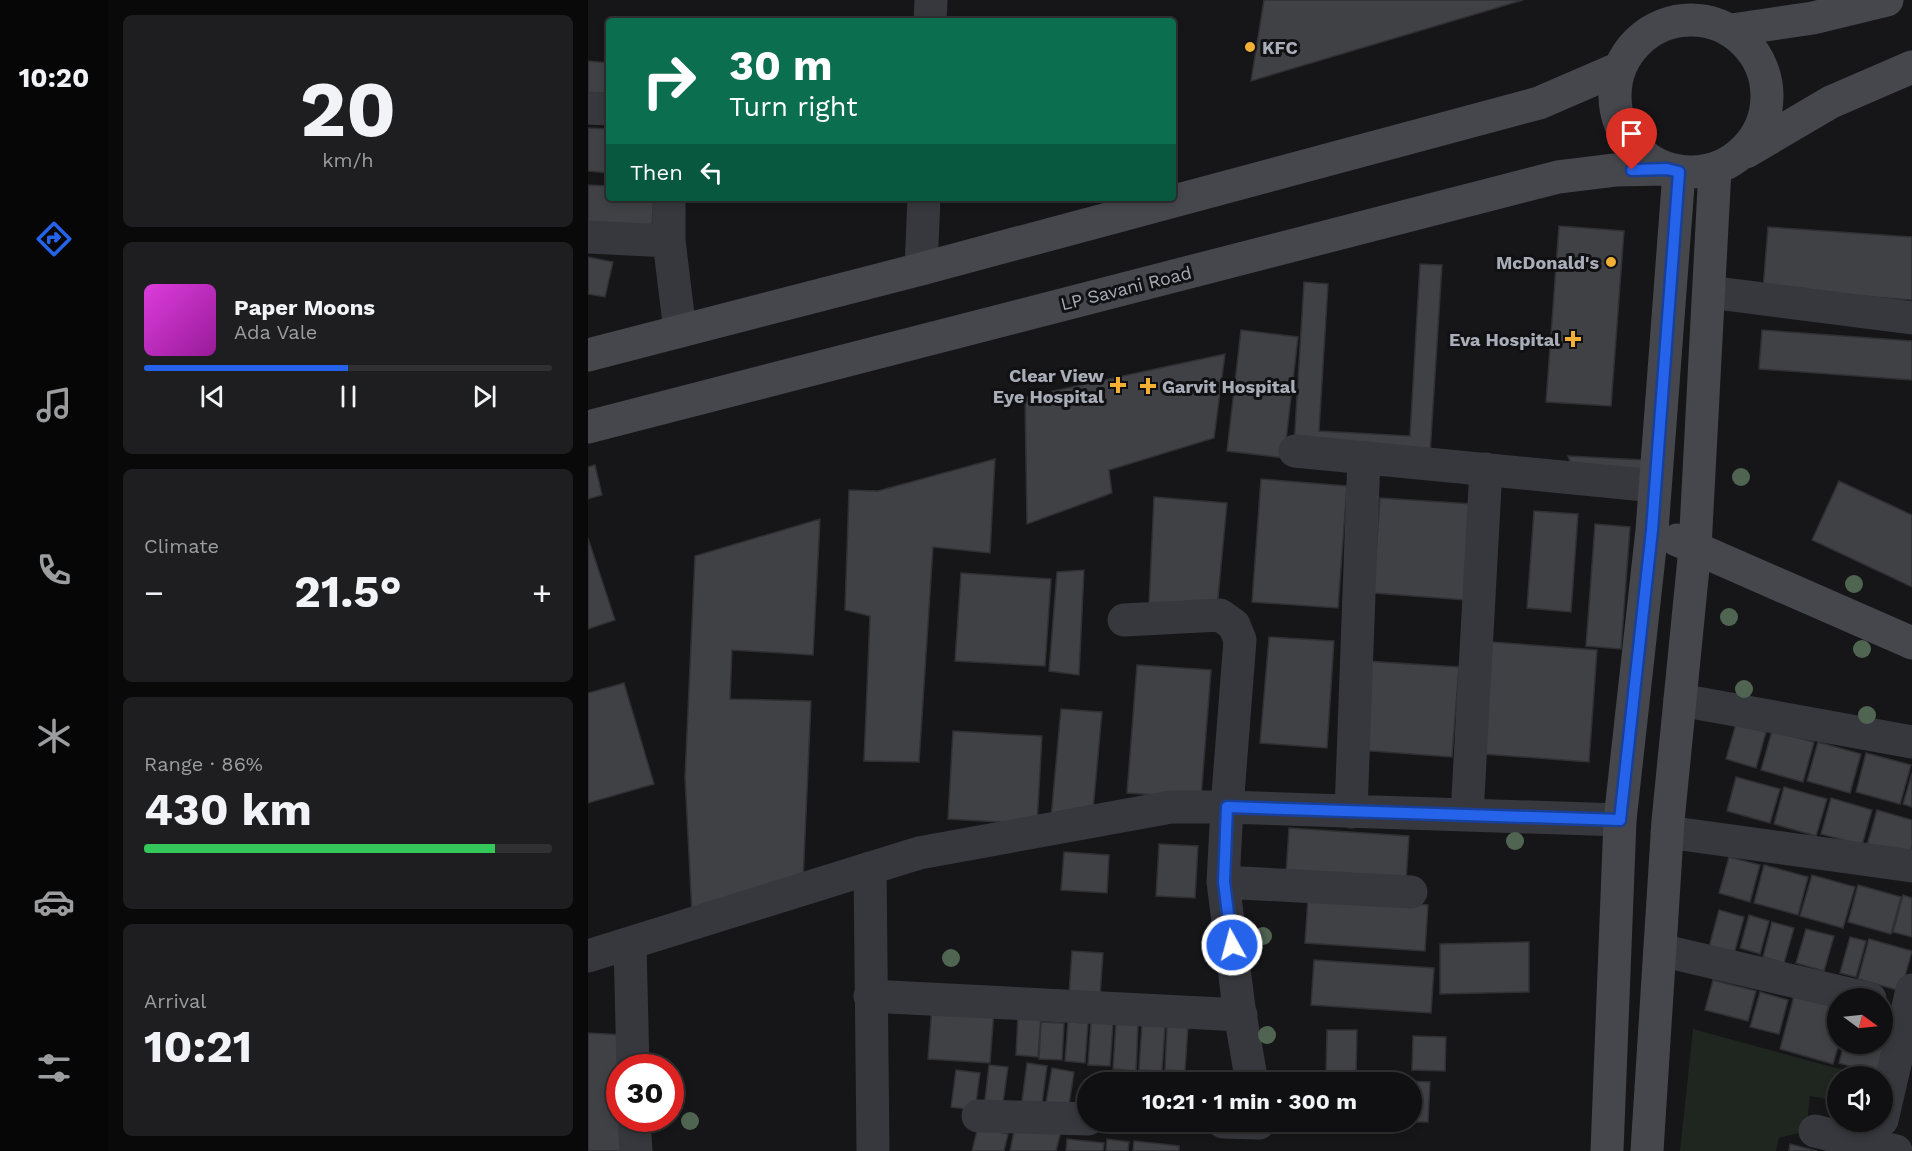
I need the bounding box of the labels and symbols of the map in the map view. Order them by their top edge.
place label: KFC [1262,37,1298,58]
marker: KFC [1243,40,1257,54]
pin [1606,108,1657,170]
place label: McDonald's [1496,252,1599,273]
marker: McDonald's [1604,255,1618,269]
street label: LP Savani Road [1058,262,1194,314]
place label: Eva Hospital [1449,329,1560,350]
marker: Eva Hospital [1564,330,1582,348]
place label: Clear View Eye Hospital [993,365,1105,407]
marker: Clear View Eye Hospital [1109,376,1127,394]
place label: Garvit Hospital [1162,376,1296,397]
marker: Garvit Hospital [1139,377,1157,395]
position arrow [1200,913,1264,977]
north arrow [1827,988,1893,1054]
speed limit sign: 30 [606,1054,684,1132]

